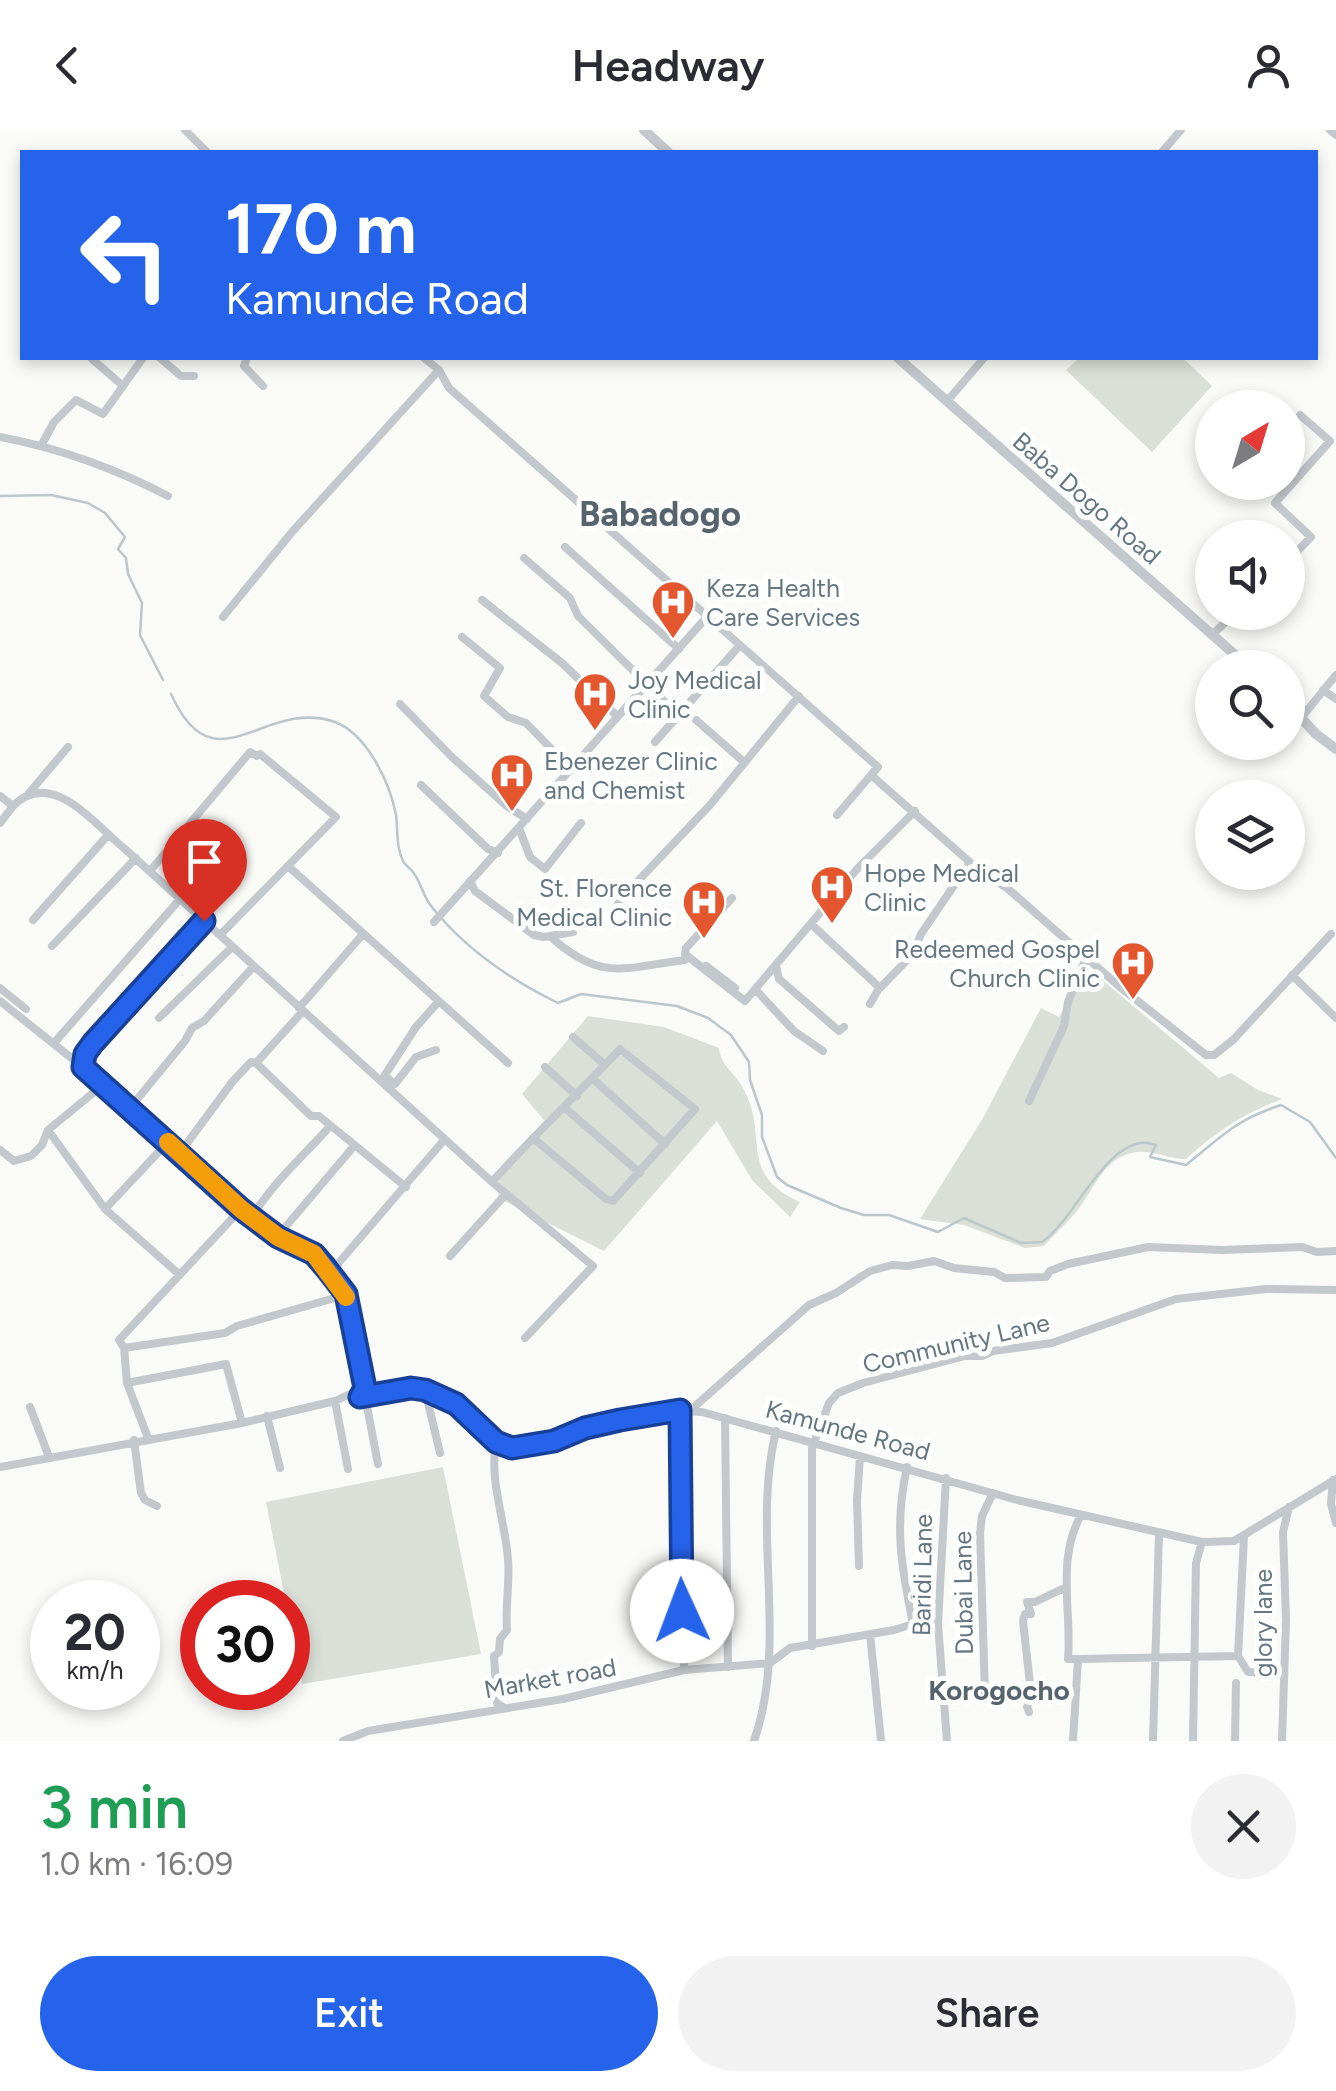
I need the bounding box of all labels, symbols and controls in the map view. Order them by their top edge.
icon: back [40,38,95,93]
text: Headway [572,38,764,92]
icon: person [1241,38,1296,93]
text: 170 m [225,186,417,271]
icon: left [60,190,190,320]
text: Kamunde Road [225,271,529,325]
north arrow [1195,390,1305,500]
map controls [1195,390,1305,890]
street label: Baba Dogo Road [1007,426,1167,570]
district label: Babadogo [579,493,741,535]
button: sound [1195,520,1305,630]
place label: Keza Health Care Services [706,573,860,632]
hospital icon: Keza Health Care Services [650,579,696,640]
button: search [1195,650,1305,760]
place label: Joy Medical Clinic [628,665,761,724]
hospital icon: Joy Medical Clinic [572,671,618,732]
place label: Ebenezer Clinic and Chemist [544,746,718,805]
hospital icon: Ebenezer Clinic and Chemist [489,752,535,813]
button: layers [1195,780,1305,890]
pin [162,819,247,922]
icon: arrive [177,834,232,889]
place label: Hope Medical Clinic [864,858,1019,917]
hospital icon: Hope Medical Clinic [809,864,855,925]
place label: St. Florence Medical Clinic [516,873,672,932]
hospital icon: St. Florence Medical Clinic [681,879,727,940]
place label: Redeemed Gospel Church Clinic [894,934,1100,993]
hospital icon: Redeemed Gospel Church Clinic [1110,940,1156,1001]
street label: Community Lane [860,1307,1052,1379]
street label: Kamunde Road [762,1394,934,1466]
street label: Baridi Lane [906,1514,938,1636]
street label: Dubai Lane [947,1531,979,1655]
position arrow [630,1559,734,1663]
street label: glory lane [1248,1569,1278,1677]
speed limit sign: 30 [180,1580,310,1710]
text: 20 [64,1602,126,1663]
street label: Market road [481,1652,619,1704]
text: km/h [66,1655,124,1685]
district label: Korogocho [928,1673,1070,1707]
text: 3 min [40,1771,188,1843]
button: close [1191,1774,1296,1879]
text: 1.0 km · 16:09 [40,1845,233,1883]
button: Exit [40,1956,658,2071]
button: Share [678,1956,1296,2071]

